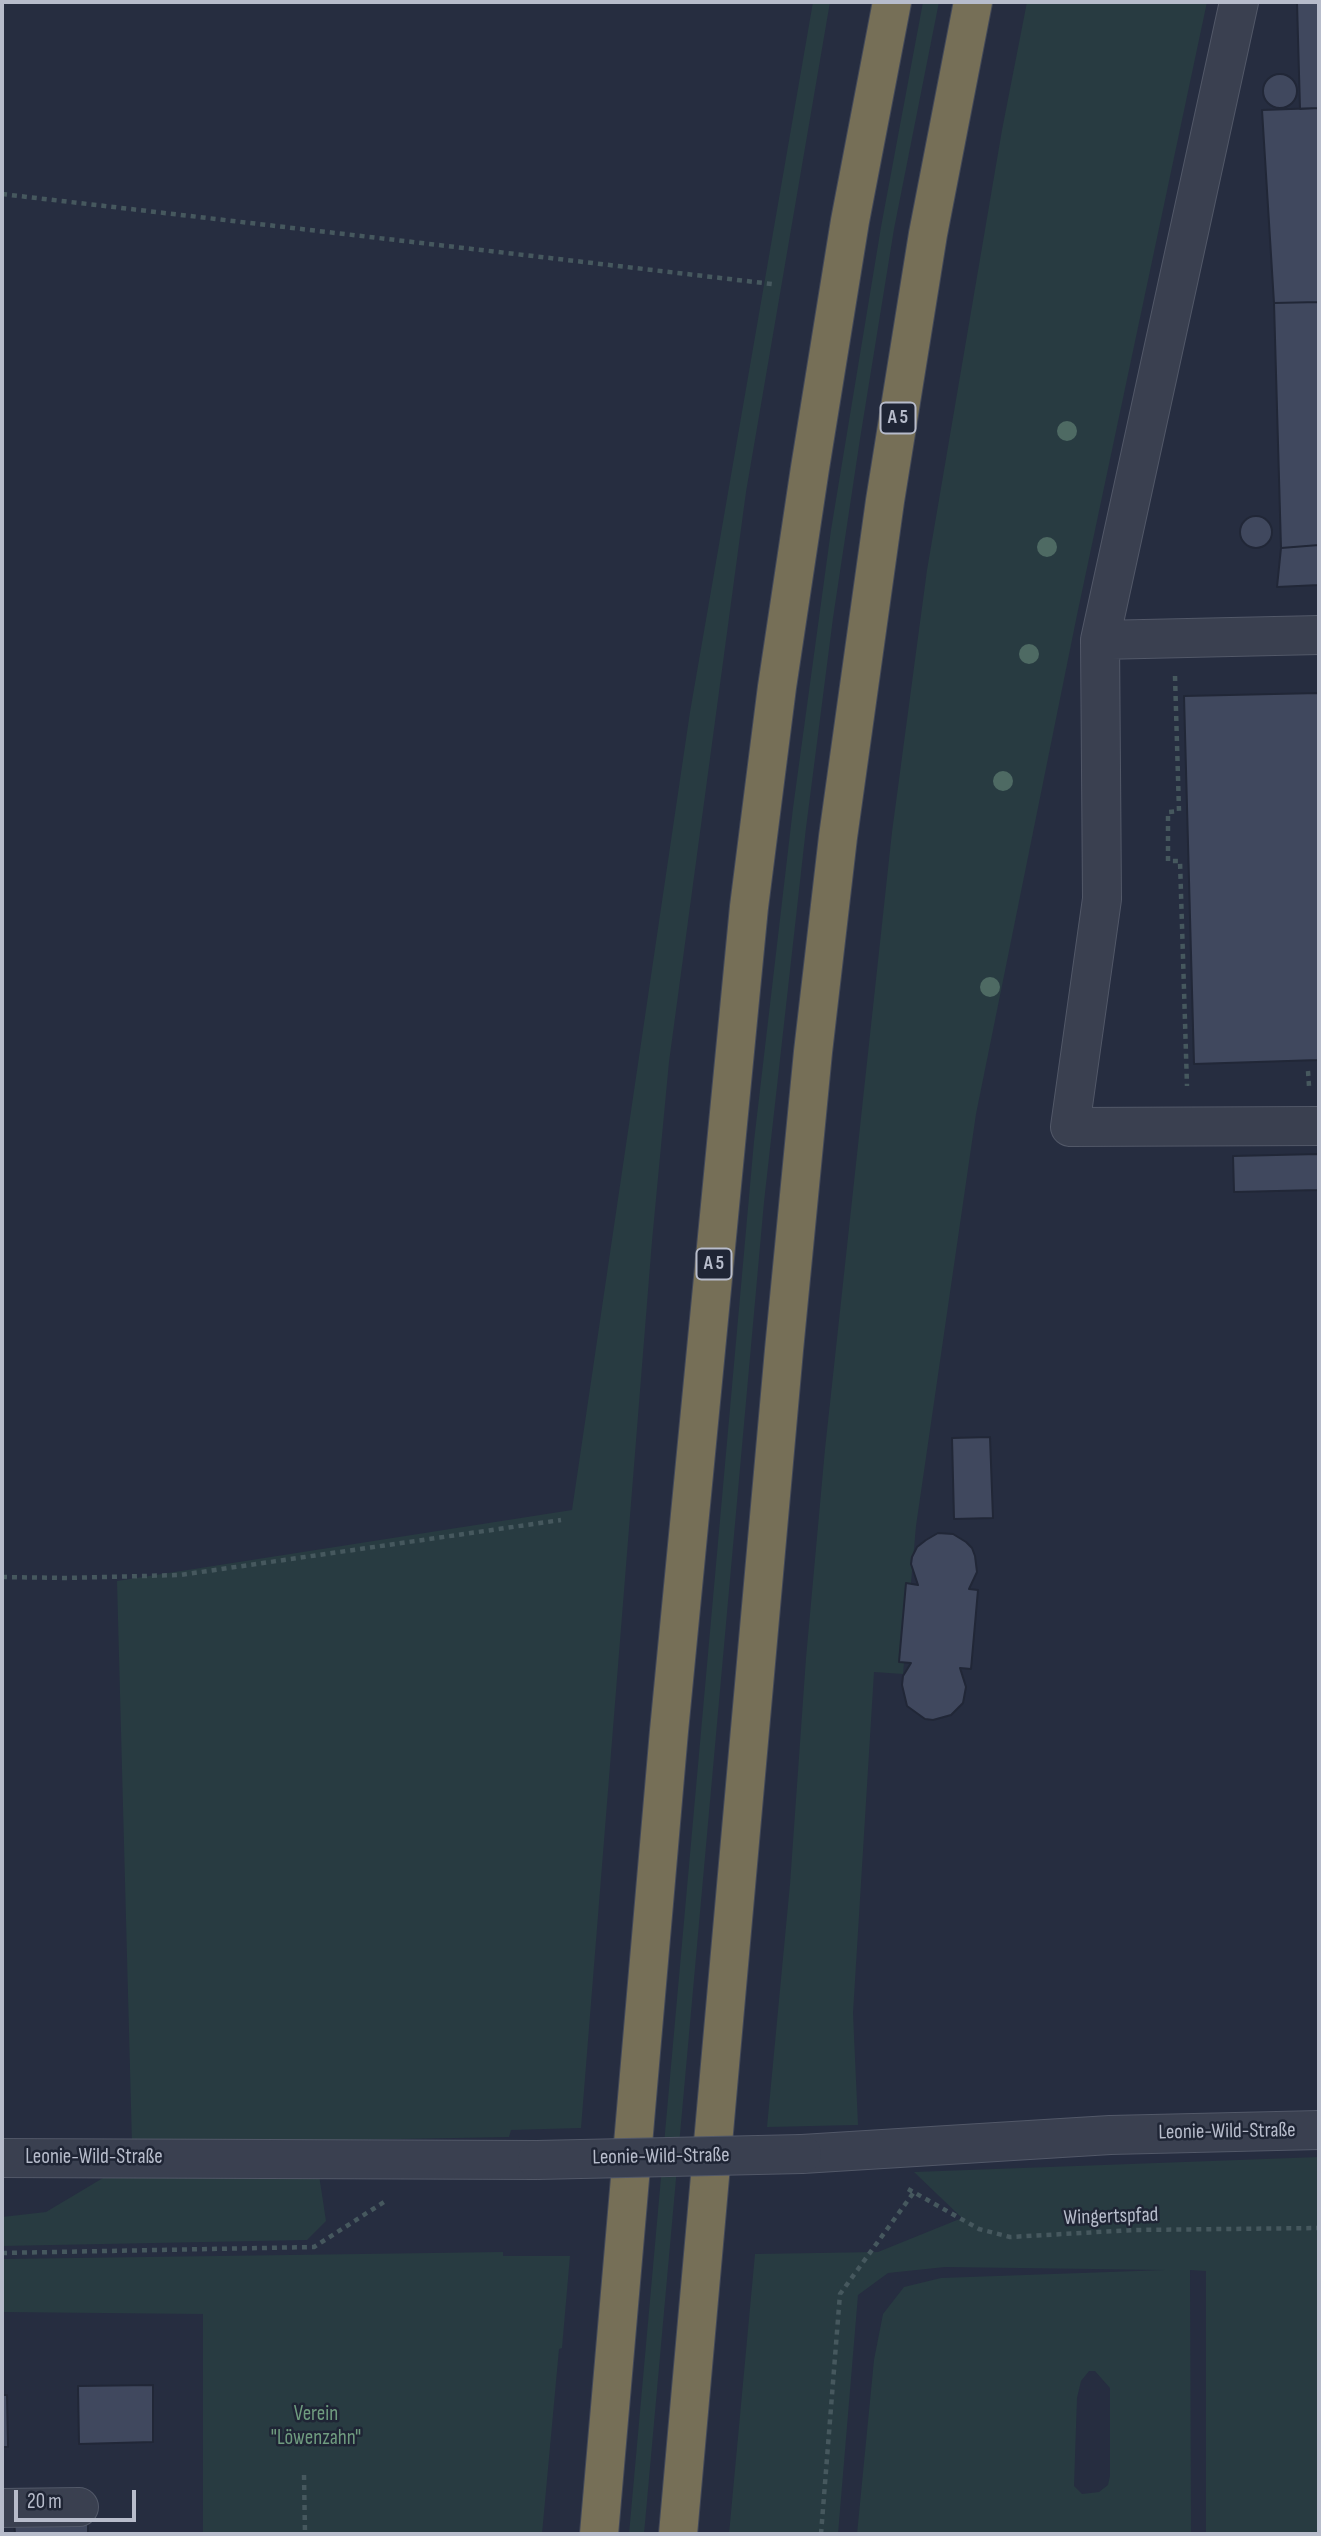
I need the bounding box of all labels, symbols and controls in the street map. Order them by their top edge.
road number: A 5 [880,402,916,434]
road number: A 5 [696,1248,732,1280]
street label: Leonie-Wild-Straße [1158,2118,1296,2146]
street label: Leonie-Wild-Straße [592,2143,730,2171]
street label: Leonie-Wild-Straße [25,2145,163,2171]
street label: Wingertspfad [1063,2203,1159,2231]
park label: Verein "Löwenzahn" [271,2402,361,2452]
scale bar [18,2476,140,2520]
text: 20 m [27,2489,62,2514]

